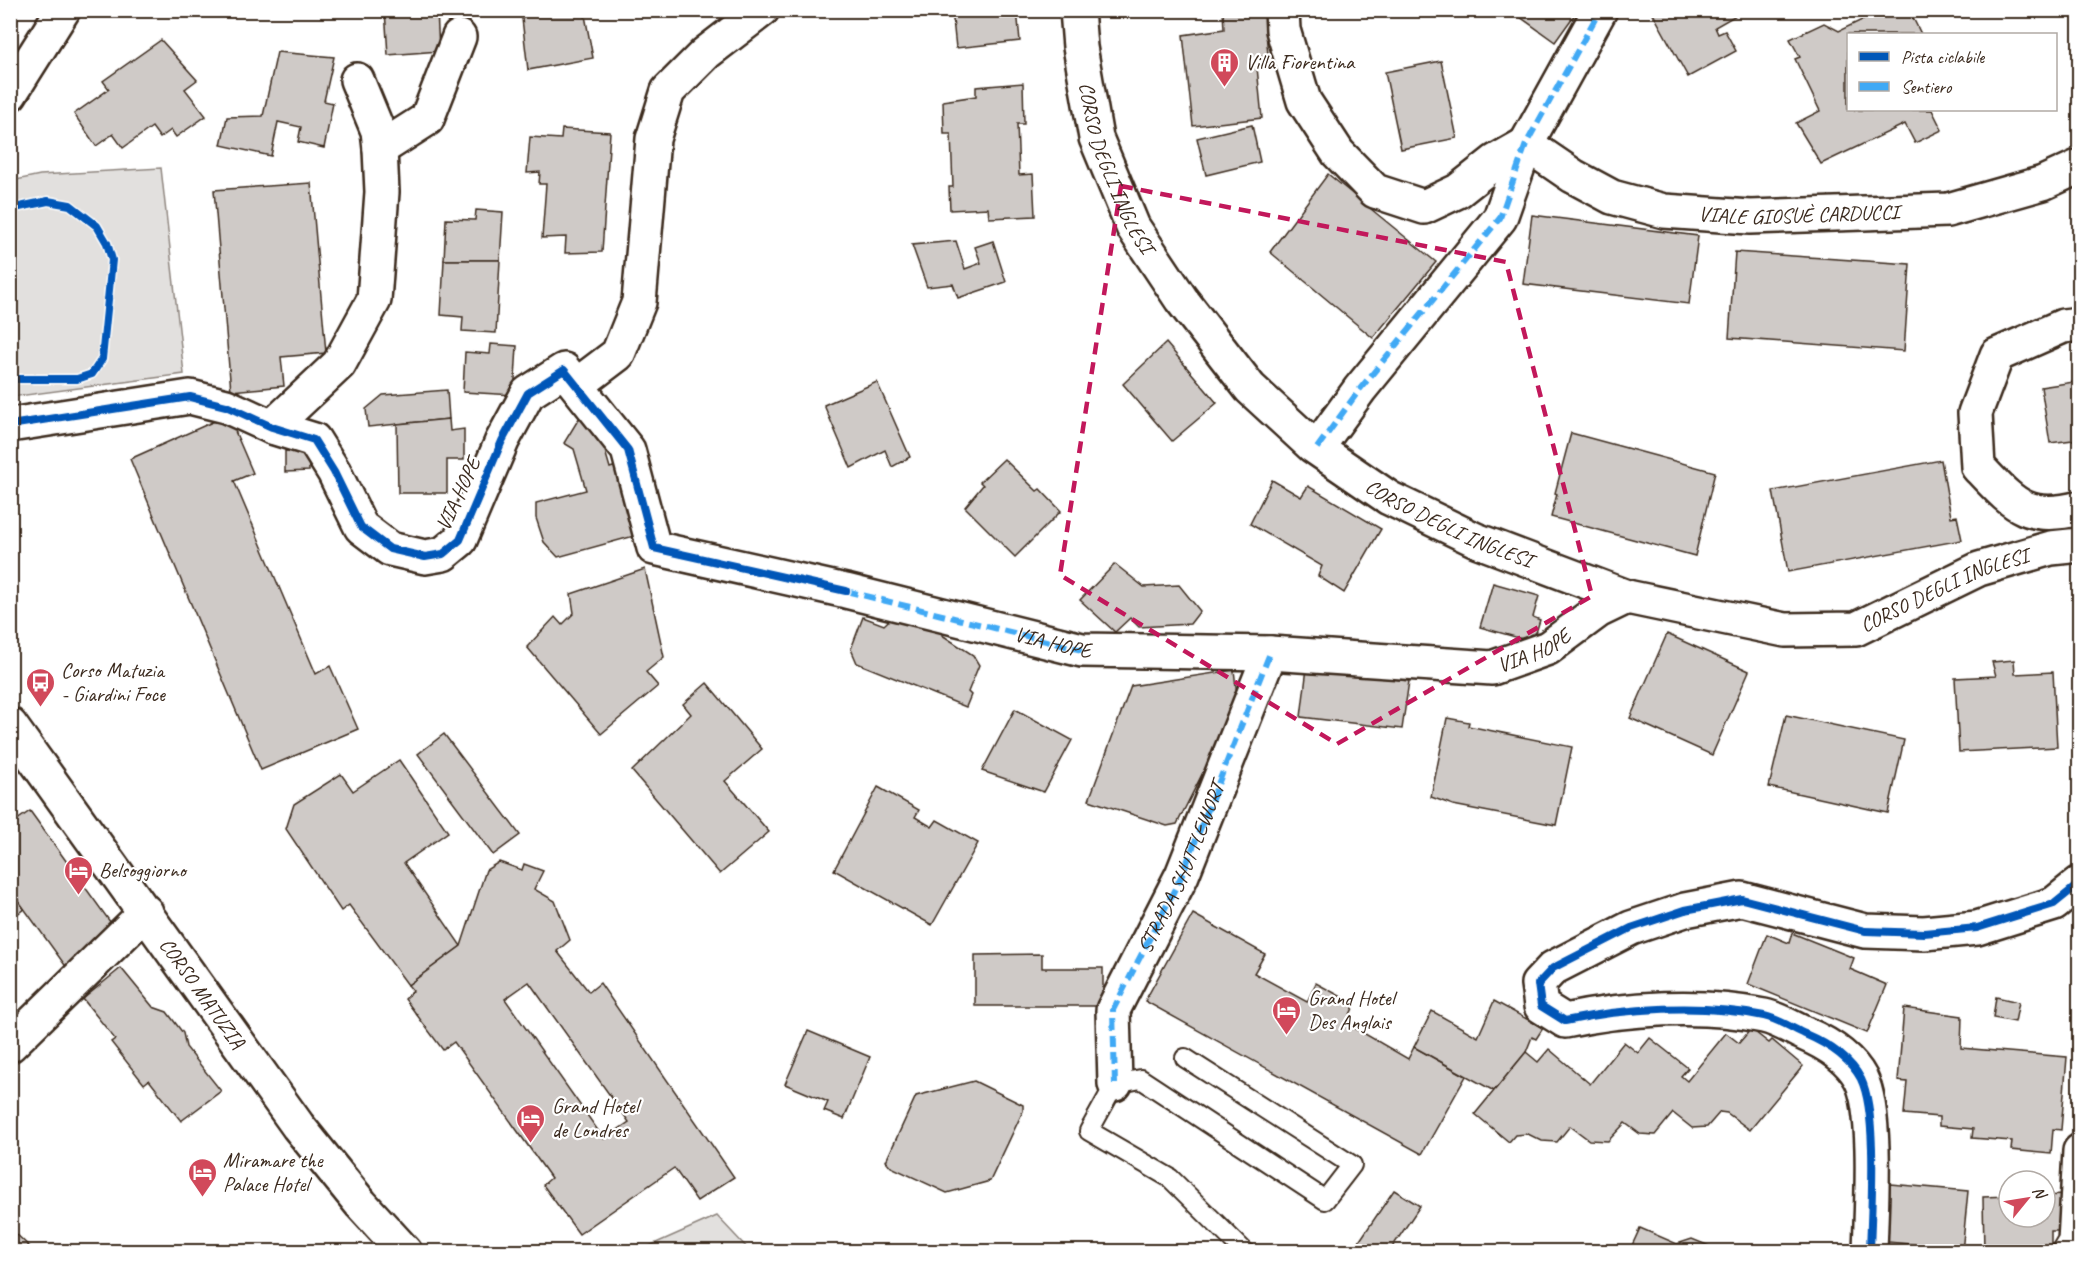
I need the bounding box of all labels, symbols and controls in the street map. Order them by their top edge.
legend [1847,33,2057,111]
building icon: Villa Fiorentina [1208,46,1240,88]
text: Pista ciclabile [1901,46,1985,68]
place label: Villa Fiorentina [1245,49,1356,75]
text: Sentiero [1901,76,1953,98]
street label: CORSO DEGLI INGLESI [1073,80,1162,262]
street label: VIALE GIOSUÈ CARDUCCI [1698,199,1904,230]
street label: VIA HOPE [430,451,487,535]
street label: CORSO DEGLI INGLESI [1361,473,1540,575]
street label: CORSO DEGLI INGLESI [1856,541,2036,638]
street label: VIA HOPE [1012,621,1094,663]
street label: VIA HOPE [1494,621,1578,678]
place label: Corso Matuzia - Giardini Foce [61,657,166,707]
bus stop icon: Corso Matuzia - Giardini Foce [24,666,56,708]
street label: STRADA SHUTTLEWORT [1131,774,1232,957]
hotel icon: Belsoggiorno [62,854,94,896]
place label: Belsoggiorno [99,857,188,883]
street label: CORSO MATUZIA [154,933,251,1054]
place label: Grand Hotel Des Anglais [1308,985,1398,1035]
hotel icon: Grand Hotel Des Anglais [1271,994,1303,1036]
place label: Grand Hotel de Londres [552,1093,642,1143]
hotel icon: Grand Hotel de Londres [515,1102,547,1144]
place label: Miramare the Palace Hotel [223,1147,324,1197]
hotel icon: Miramare the Palace Hotel [186,1156,218,1198]
north arrow [1997,1169,2057,1229]
text: N [2028,1183,2052,1204]

